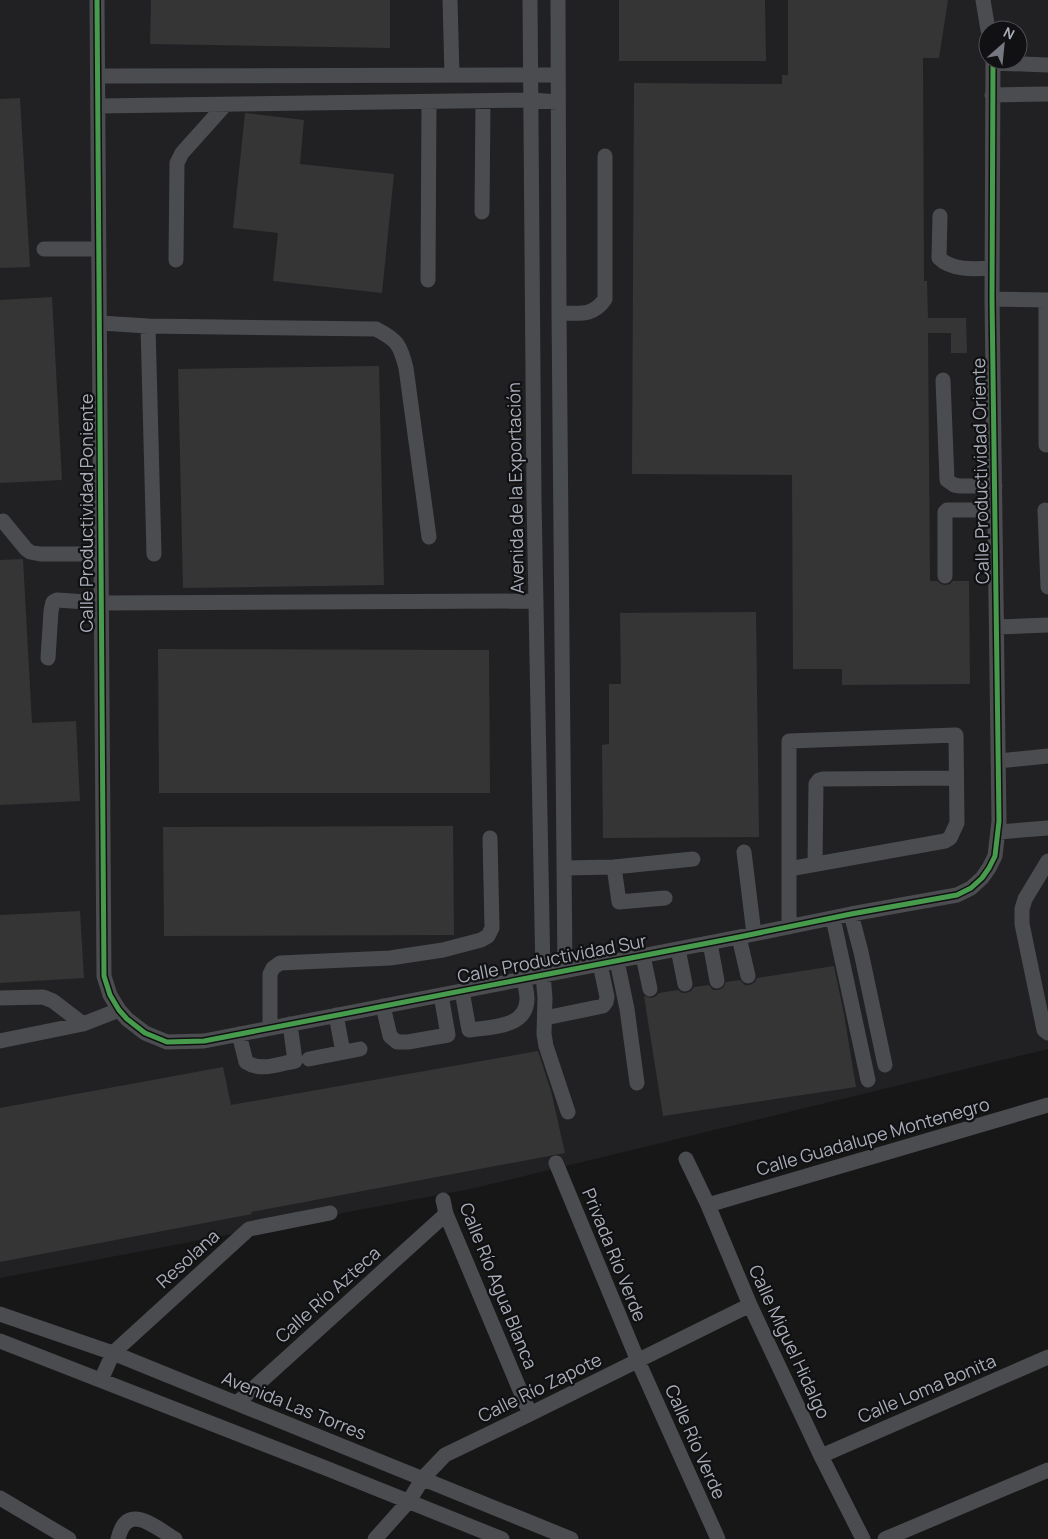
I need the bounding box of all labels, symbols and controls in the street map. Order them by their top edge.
north arrow [978,20,1028,70]
text: N [1000,22,1018,44]
street label: Calle Productividad Oriente [966,358,994,584]
street label: Avenida de la Exportación [501,382,529,594]
street label: Calle Productividad Poniente [74,394,98,632]
street label: Calle Productividad Sur [455,928,649,988]
street label: Calle Guadalupe Montenegro [753,1091,992,1181]
street label: Privada Río Verde [577,1184,653,1325]
street label: Calle Río Agua Blanca [455,1199,543,1372]
street label: Resolana [151,1224,224,1293]
street label: Calle Río Azteca [270,1241,385,1348]
street label: Calle Miguel Hidalgo [744,1261,836,1422]
street label: Calle Río Zapote [474,1347,605,1427]
street label: Calle Loma Bonita [854,1348,999,1428]
street label: Avenida Las Torres [219,1365,370,1445]
street label: Calle Río Verde [660,1381,732,1503]

